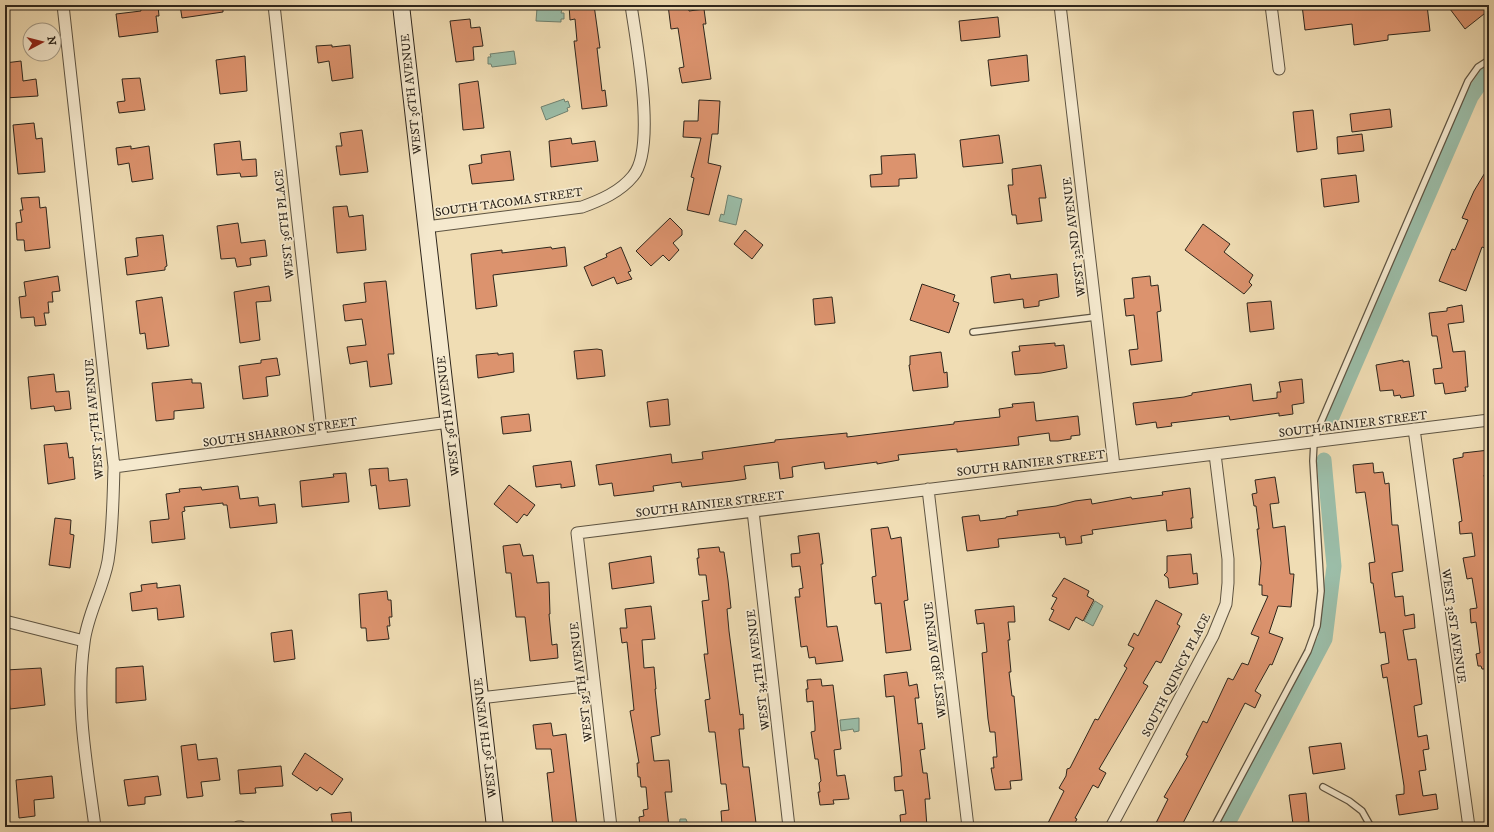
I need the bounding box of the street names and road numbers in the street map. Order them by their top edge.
street label: WEST 36TH AVENUE [398,33,425,156]
street label: WEST 36TH PLACE [271,168,298,280]
street label: WEST 32ND AVENUE [1060,176,1089,298]
street label: SOUTH TACOMA STREET [434,185,584,220]
street label: WEST 36TH AVENUE [434,355,463,478]
street label: WEST 37TH AVENUE [82,358,107,481]
street label: SOUTH RAINIER STREET [1278,408,1428,441]
street label: SOUTH SHARRON STREET [202,414,358,451]
street label: SOUTH RAINIER STREET [956,447,1106,480]
street label: SOUTH RAINIER STREET [635,488,785,521]
street label: WEST 31ST AVENUE [1438,567,1469,685]
street label: WEST 33RD AVENUE [921,601,950,720]
street label: WEST 34TH AVENUE [744,608,773,732]
street label: SOUTH QUINCY PLACE [1139,611,1214,739]
street label: WEST 35TH AVENUE [567,621,596,744]
street label: WEST 36TH AVENUE [471,677,500,800]

